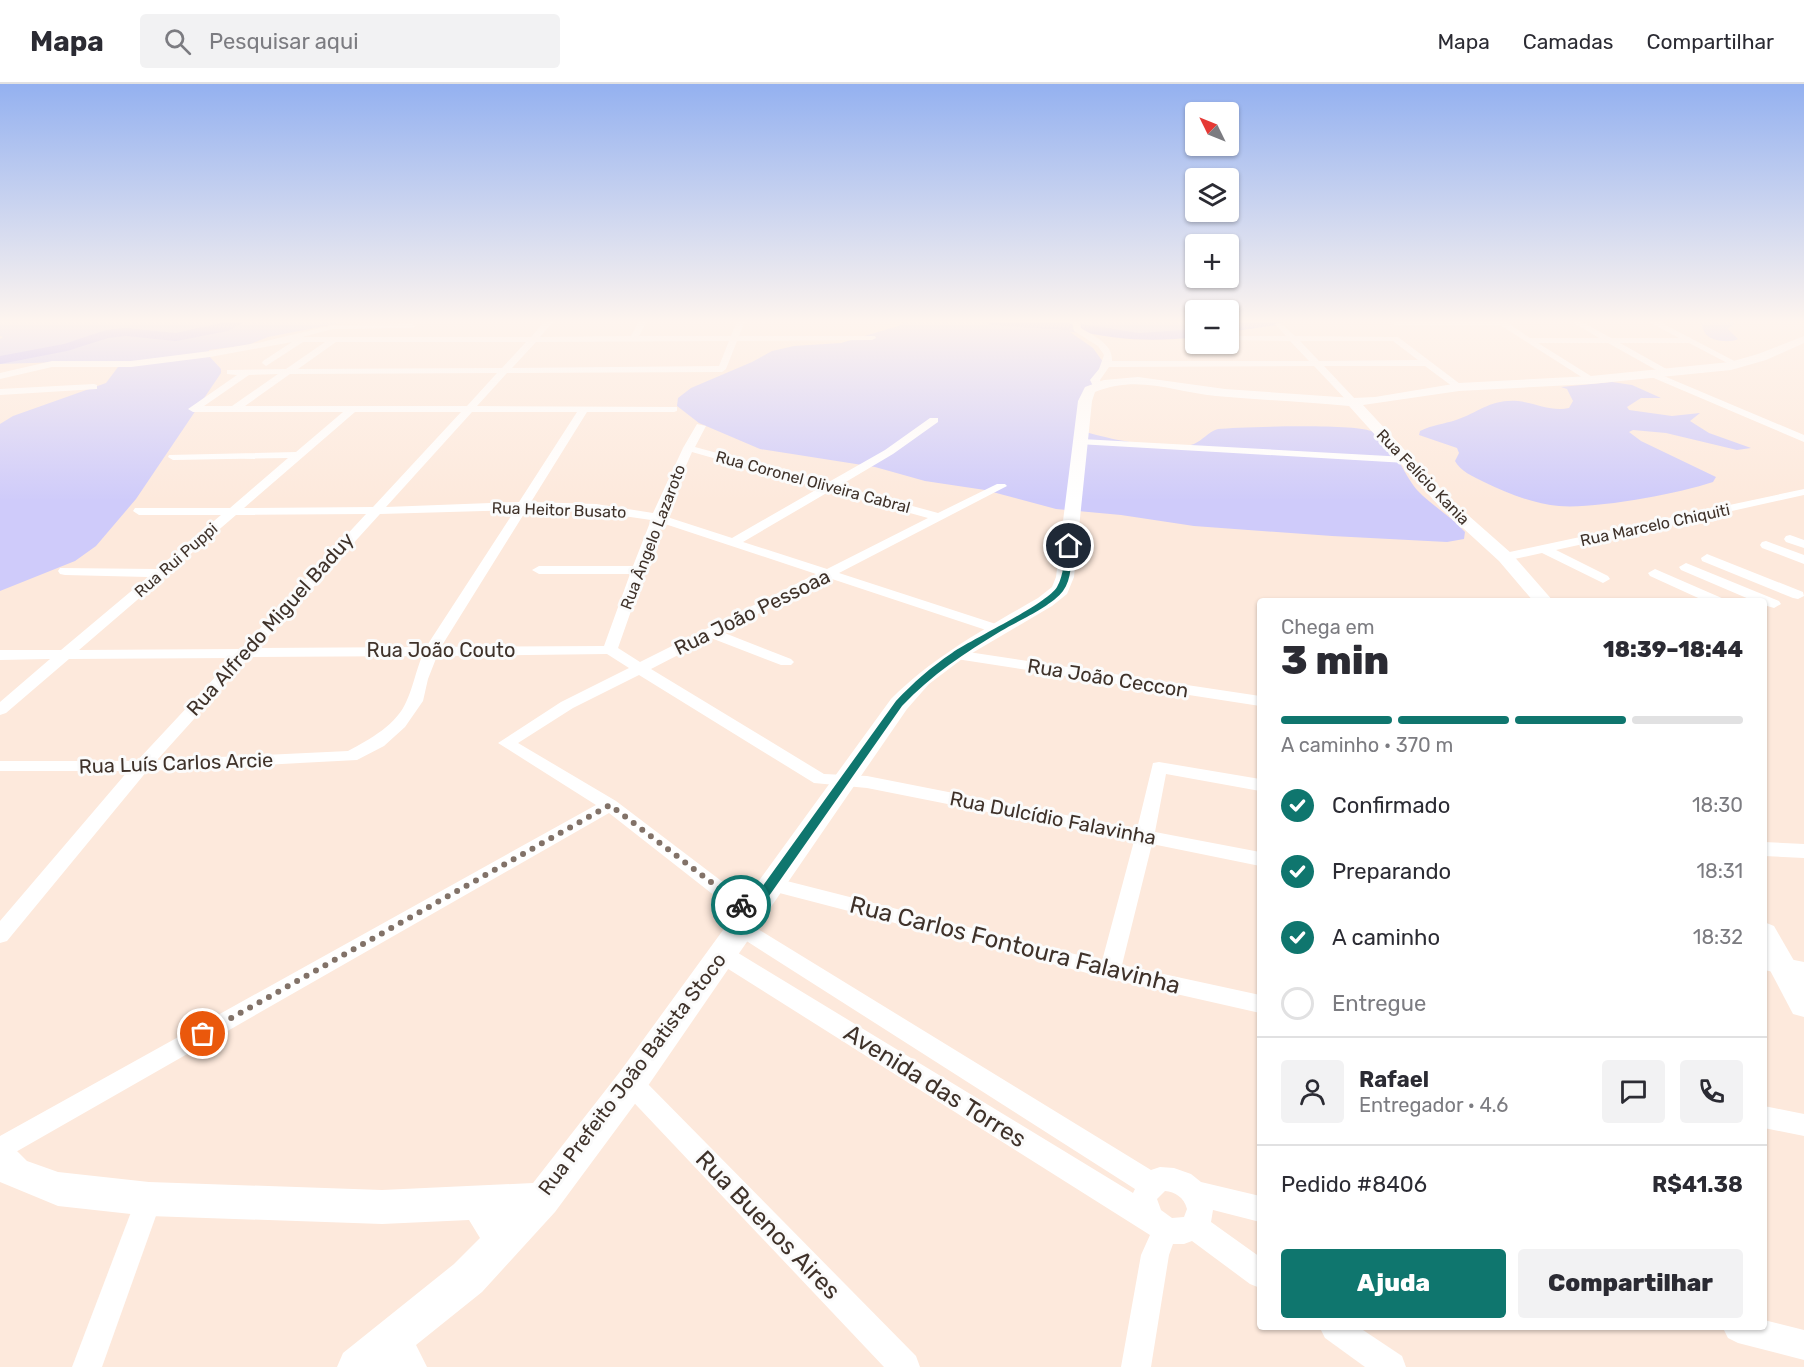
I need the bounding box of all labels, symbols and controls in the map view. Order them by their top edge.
search box [140,14,560,68]
text: Mapa [30,25,104,58]
icon: search [161,25,194,58]
text: Pesquisar aqui [209,28,359,55]
text: Mapa [1437,29,1490,54]
text: Camadas [1523,29,1613,54]
text: Compartilhar [1646,29,1774,54]
north arrow [1185,102,1239,156]
map controls [1185,102,1239,354]
button: layers [1185,168,1239,222]
button: + [1185,234,1239,288]
button: − [1185,300,1239,354]
street label: Rua Felício Kania [1373,425,1473,529]
street label: Rua Coronel Oliveira Cabral [714,447,912,517]
street label: Rua Ângelo Lazaroto [617,462,689,612]
street label: Rua Heitor Busato [491,498,627,522]
street label: Rua Marcelo Chiquiti [1578,500,1732,550]
street label: Rua Rui Puppi [131,519,221,601]
pin [1043,520,1094,571]
street label: Rua Alfredo Miguel Baduy [181,527,359,721]
icon: home [1052,529,1085,562]
street label: Rua João Pessoaa [670,564,834,660]
text: Chega em [1281,615,1375,639]
text: 18:39–18:44 [1603,636,1743,663]
street label: Rua João Couto [367,638,515,662]
text: 3 min [1281,638,1389,684]
street label: Rua João Ceccon [1026,653,1190,703]
text: A caminho · 370 m [1281,733,1453,757]
street label: Rua Luís Carlos Arcie [78,748,274,778]
street label: Rua Dulcídio Falavinha [948,786,1158,850]
icon: check [1281,789,1314,822]
text: Confirmado [1332,792,1450,819]
text: 18:30 [1692,793,1743,817]
icon: check [1281,855,1314,888]
text: Preparando [1332,858,1451,885]
text: 18:31 [1696,859,1743,883]
courier [711,875,771,935]
icon: bike [725,889,758,922]
street label: Rua Carlos Fontoura Falavinha [847,890,1183,1000]
icon: check [1281,921,1314,954]
text: A caminho [1332,924,1440,951]
text: 18:32 [1693,925,1743,949]
street label: Rua Prefeito João Batista Stoco [533,948,731,1200]
text: Entregue [1332,990,1426,1017]
pin [177,1008,228,1059]
icon: bag [186,1017,219,1050]
street label: Avenida das Torres [839,1019,1031,1153]
button: person [1281,1060,1344,1123]
button: chat [1602,1060,1665,1123]
button: phone [1680,1060,1743,1123]
text: Rafael [1359,1066,1429,1093]
text: Entregador · 4.6 [1359,1093,1508,1117]
street label: Rua Buenos Aires [690,1145,846,1305]
text: Pedido #8406 [1281,1171,1427,1198]
text: R$41.38 [1652,1171,1743,1198]
button: Ajuda [1281,1249,1506,1318]
button: Compartilhar [1518,1249,1743,1318]

